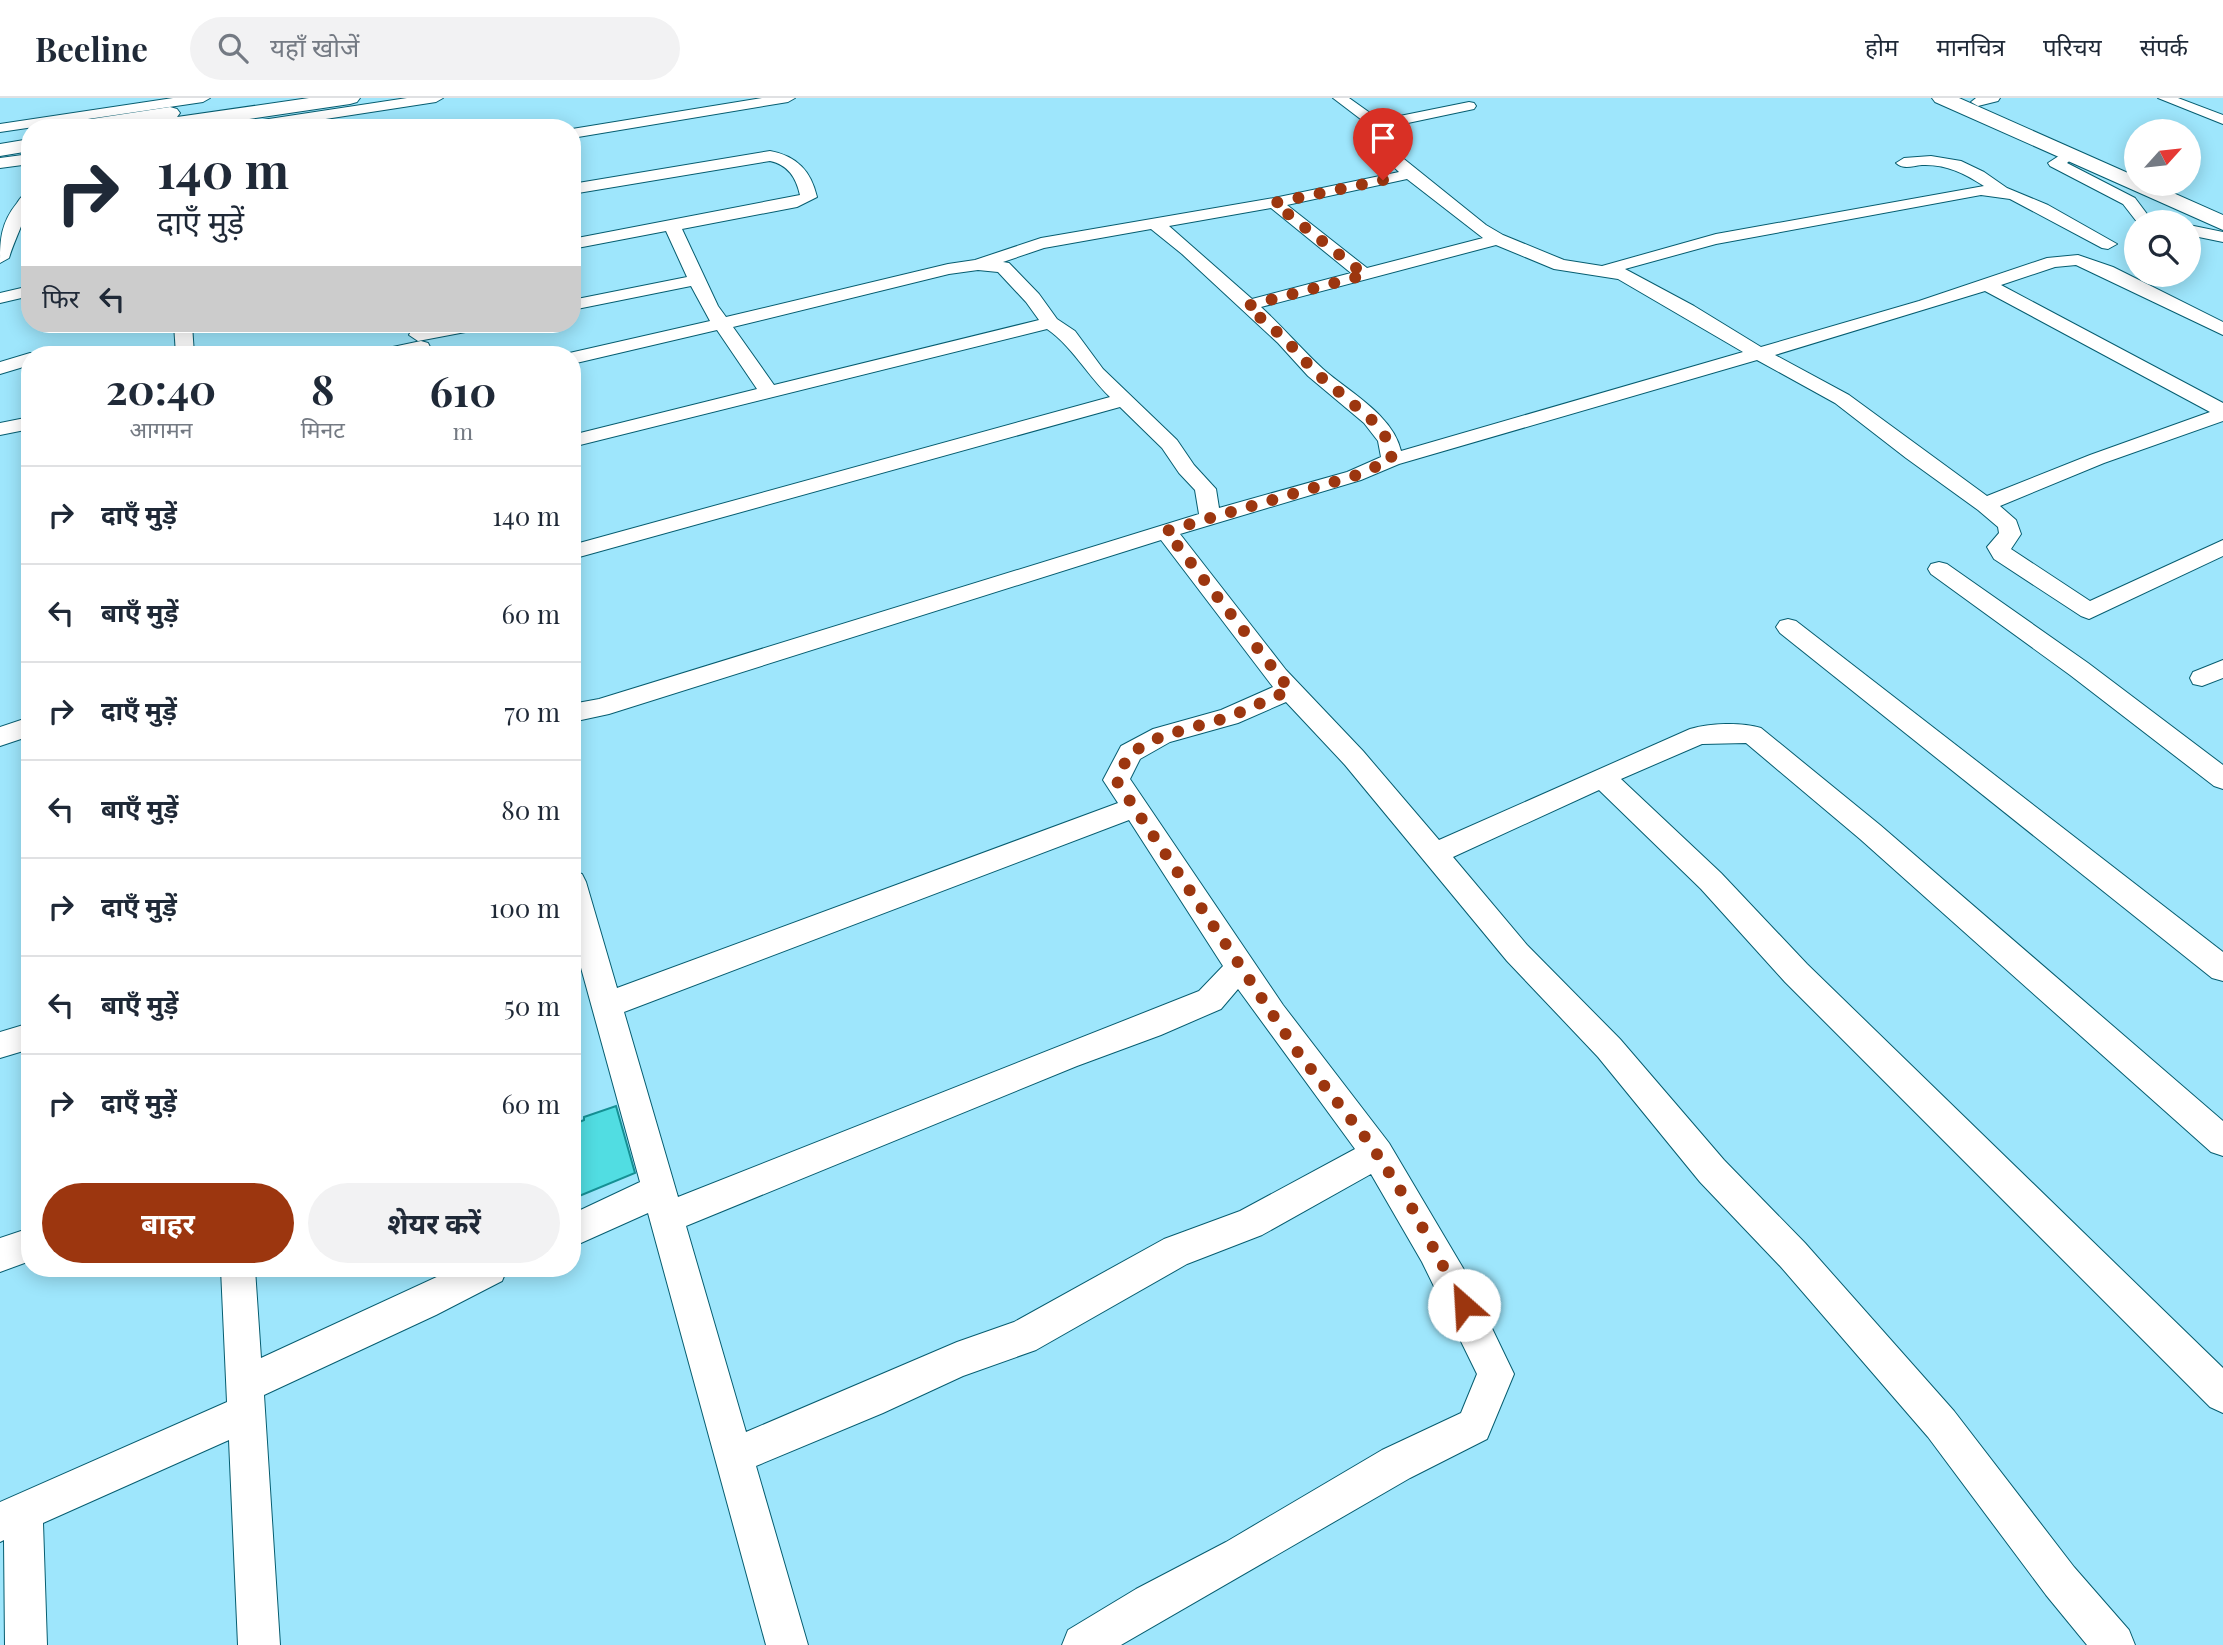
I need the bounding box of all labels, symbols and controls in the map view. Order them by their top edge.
search box [190,17,680,80]
text: Beeline [35,26,148,70]
icon: search [214,29,252,67]
text: यहाँ खोजें [270,29,359,64]
text: होम [1865,30,1898,62]
text: मानचित्र [1936,30,2005,62]
text: परिचय [2043,30,2102,62]
text: संपर्क [2140,30,2188,62]
pin [1353,108,1413,180]
icon: arrive [1364,119,1402,157]
north arrow [2124,119,2202,196]
map controls [2124,119,2201,287]
text: 140 m [157,136,289,201]
icon: right [42,147,133,238]
text: दाएँ मुड़ें [157,199,244,242]
button: search [2124,210,2201,287]
text: फिर [42,280,79,315]
icon: left [93,280,131,318]
text: 20:40 [106,360,216,416]
text: 8 [311,360,335,416]
text: 610 [430,362,496,418]
text: आगमन [129,413,192,444]
text: मिनट [301,413,345,444]
text: m [453,415,473,446]
icon: right [42,496,80,534]
text: दाएँ मुड़ें [101,496,177,531]
text: 140 m [492,498,560,533]
icon: left [42,594,80,632]
text: बाएँ मुड़ें [101,594,178,629]
text: 60 m [501,596,560,631]
icon: right [42,692,80,730]
text: दाएँ मुड़ें [101,692,177,727]
text: 70 m [504,694,560,729]
icon: left [42,790,80,828]
text: बाएँ मुड़ें [101,790,178,825]
text: 80 m [501,792,560,827]
icon: right [42,888,80,926]
text: दाएँ मुड़ें [101,888,177,923]
text: 100 m [490,890,560,925]
icon: left [42,986,80,1024]
text: बाएँ मुड़ें [101,986,178,1021]
text: 50 m [504,988,560,1023]
icon: right [42,1084,80,1122]
text: दाएँ मुड़ें [101,1084,177,1119]
text: 60 m [501,1086,560,1121]
button: बाहर [42,1183,294,1263]
button: शेयर करें [308,1183,560,1263]
position arrow [1427,1268,1501,1342]

